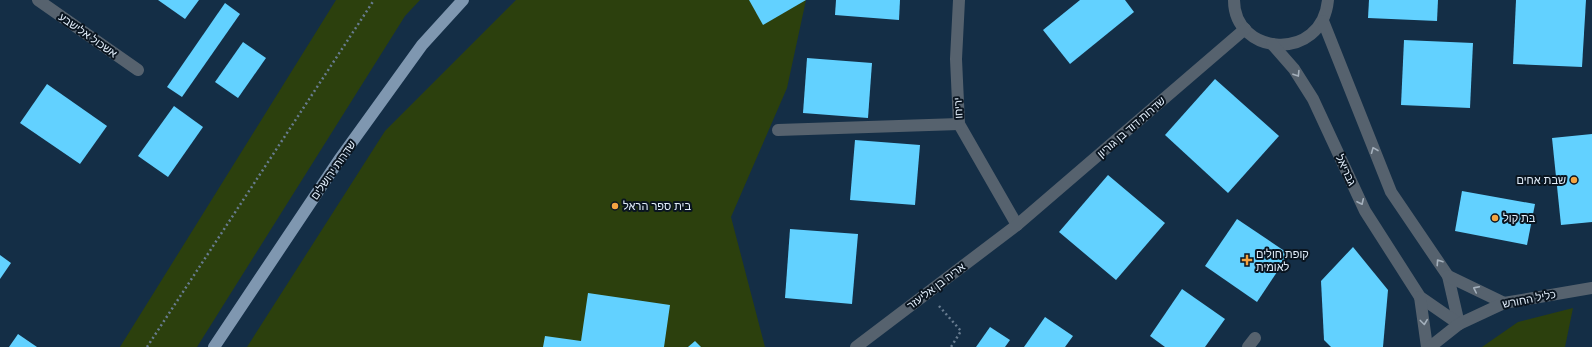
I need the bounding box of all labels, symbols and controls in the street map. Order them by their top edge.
street label: אשכול אלישבע [57,10,120,60]
one-way arrow [1292,70,1300,77]
street label: שדרות דוד בן גוריון [1095,94,1167,160]
street label: יריחו [951,97,965,119]
street label: שדרות ירושלים [308,138,358,202]
one-way arrow [1371,146,1379,153]
street label: גבריאל [1334,153,1358,188]
place label: שבת אחים [1516,174,1566,186]
marker: שבת אחים [1569,175,1579,185]
one-way arrow [1356,198,1364,206]
place label: בית ספר הראל [623,200,691,212]
marker: בית ספר הראל [610,201,620,211]
place label: בת קול [1503,212,1536,224]
marker: בת קול [1490,213,1500,223]
place label: קופת חולים לאומית [1256,248,1309,273]
marker: קופת חולים לאומית [1241,254,1253,266]
one-way arrow [1437,259,1444,266]
street label: אריה בן אליעזר [905,260,967,312]
one-way arrow [1473,286,1480,294]
street label: כליל החורש [1501,288,1557,310]
one-way arrow [1419,319,1428,325]

